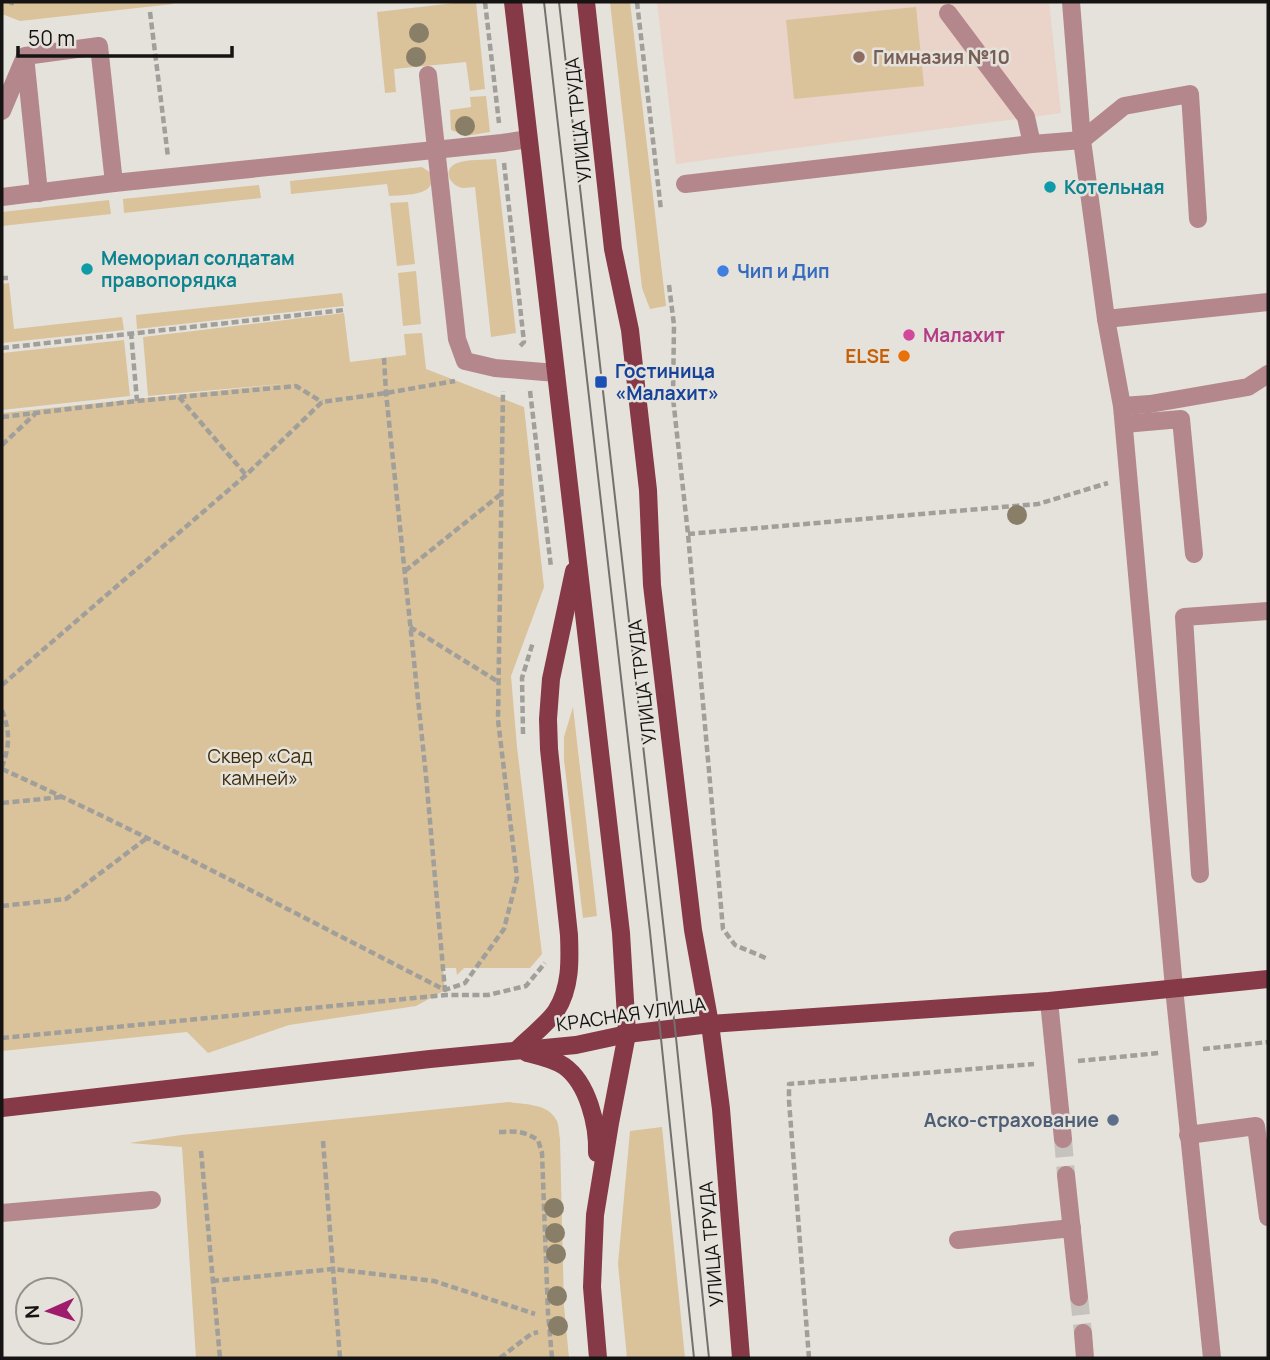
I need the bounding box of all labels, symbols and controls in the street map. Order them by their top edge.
scale bar [18,14,231,58]
text: 50 m [28,24,75,52]
place label: Гимназия №10 [873,44,1010,70]
marker: Гимназия №10 [851,49,867,65]
street label: УЛИЦА ТРУДА [559,56,597,184]
place label: Котельная [1064,174,1164,200]
marker: Котельная [1042,179,1058,195]
place label: Мемориал солдатам правопорядка [101,245,295,293]
place label: Чип и Дип [737,258,830,284]
marker: Мемориал солдатам правопорядка [79,261,95,277]
marker: Чип и Дип [715,263,731,279]
place label: Малахит [923,322,1005,348]
marker: Малахит [901,327,917,343]
place label: ELSE [845,343,890,369]
marker: ELSE [896,348,912,364]
place label: Гостиница «Малахит» [615,358,719,406]
marker: Гостиница «Малахит» [593,374,609,390]
street label: УЛИЦА ТРУДА [621,618,663,746]
park label: Сквер «Сад камней» [207,743,313,791]
street label: КРАСНАЯ УЛИЦА [554,991,708,1037]
place label: Аско-страхование [924,1107,1099,1133]
marker: Аско-страхование [1105,1112,1121,1128]
street label: УЛИЦА ТРУДА [693,1180,729,1308]
north arrow [14,1276,84,1346]
text: N [19,1304,45,1319]

